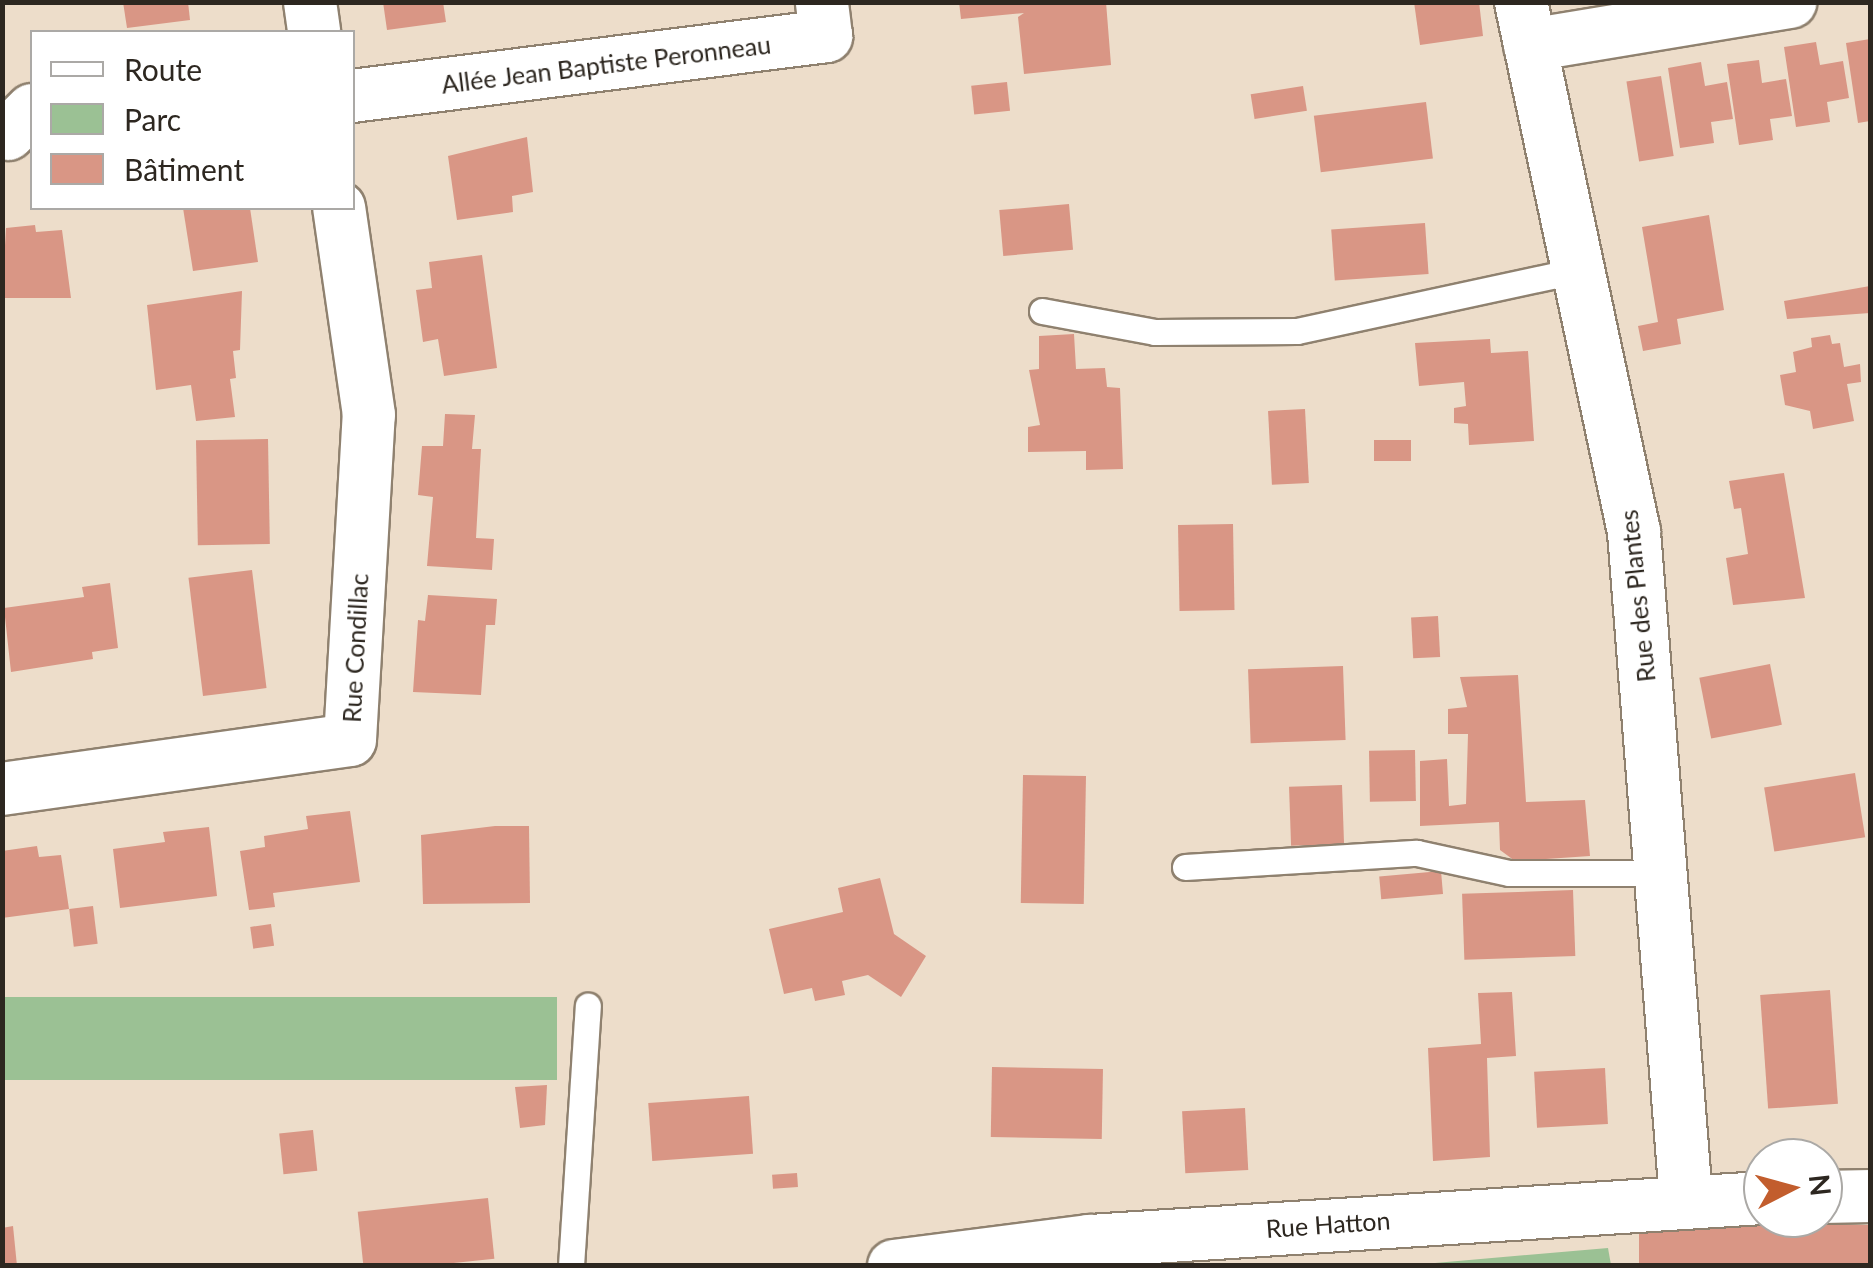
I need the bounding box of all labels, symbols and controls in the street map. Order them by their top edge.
street label: Allée Jean Baptiste Peronneau [439,29,773,99]
legend [30,30,355,210]
text: Route [124,51,202,87]
text: Parc [124,101,181,137]
text: Bâtiment [124,151,244,187]
street label: Rue des Plantes [1613,508,1661,684]
street label: Rue Condillac [336,573,374,723]
north arrow [1743,1138,1843,1238]
text: N [1803,1173,1839,1198]
street label: Rue Hatton [1265,1205,1391,1243]

